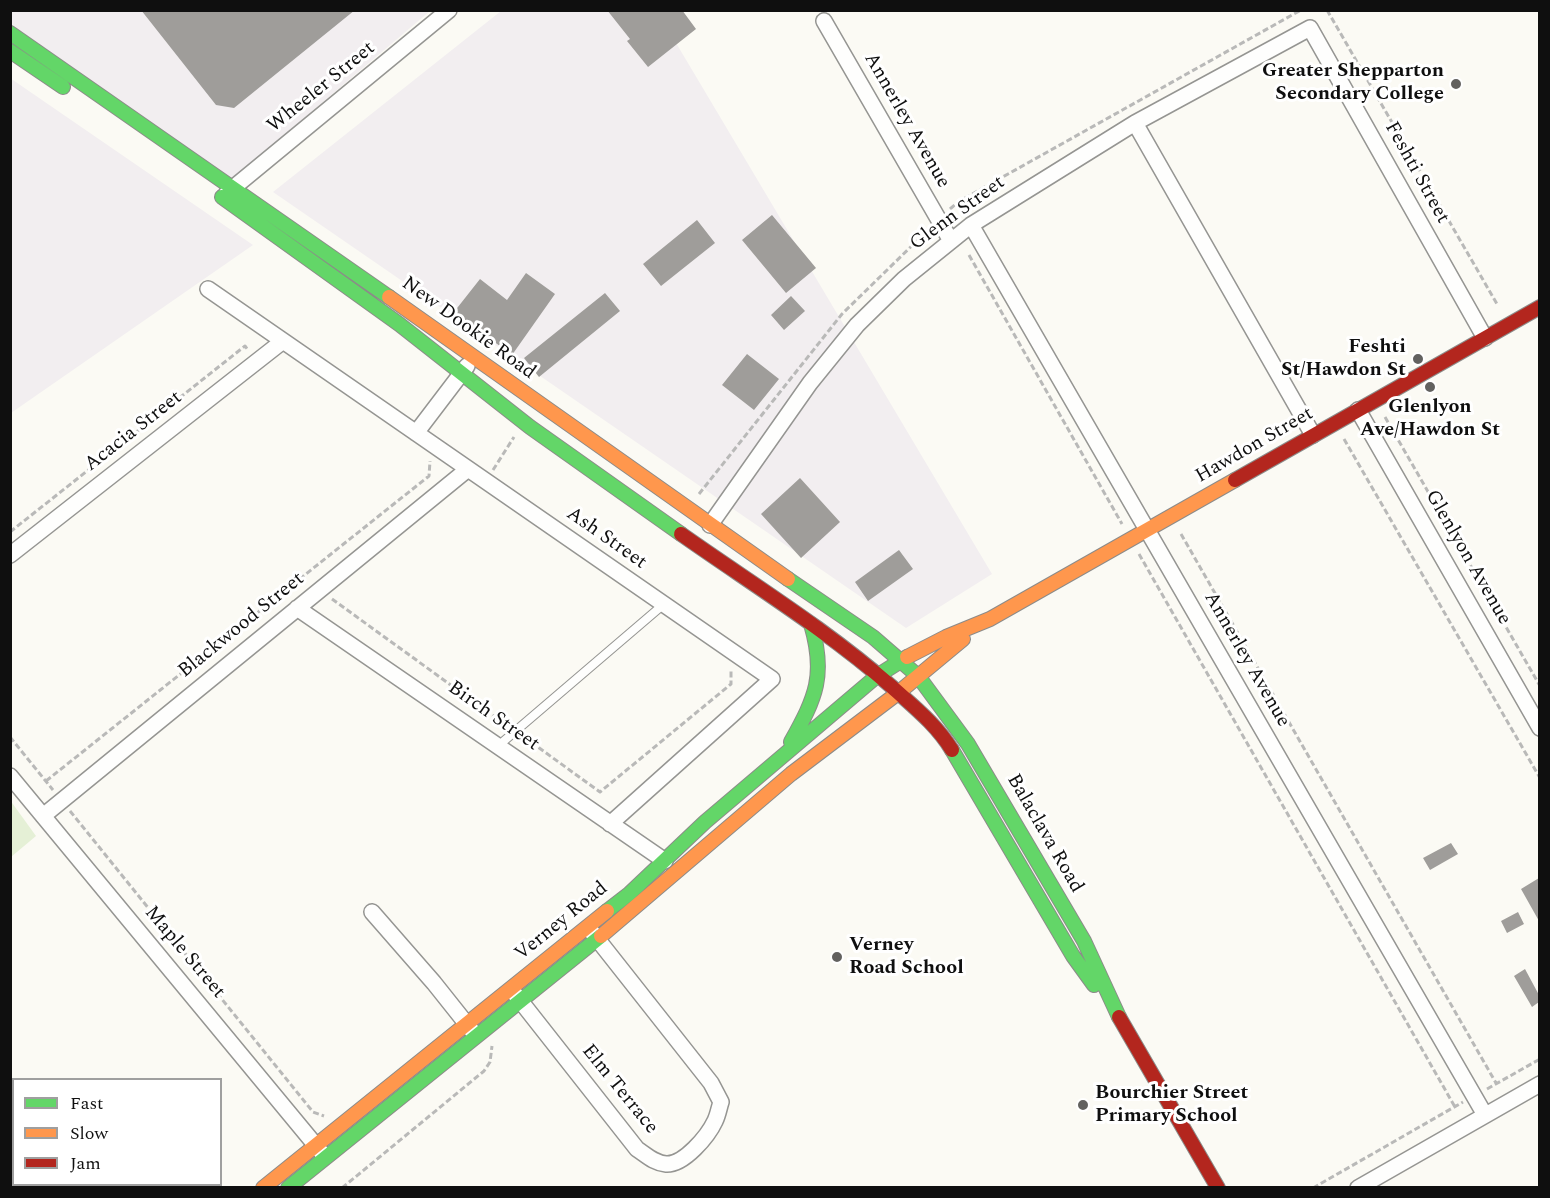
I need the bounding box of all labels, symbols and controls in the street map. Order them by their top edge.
street label: Wheeler Street [263,37,381,139]
street label: Annerley Avenue [858,49,954,193]
place label: Greater Shepparton Secondary College [1262,60,1444,107]
marker: Greater Shepparton Secondary College [1449,77,1463,91]
street label: Feshti Street [1378,118,1454,228]
street label: Glenn Street [906,171,1010,257]
street label: New Dookie Road [396,272,540,386]
place label: Feshti St/Hawdon St [1281,336,1406,383]
marker: Feshti St/Hawdon St [1411,352,1425,366]
marker: Glenlyon Ave/Hawdon St [1423,380,1437,394]
street label: Acacia Street [80,387,188,477]
place label: Glenlyon Ave/Hawdon St [1360,396,1500,443]
street label: Hawdon Street [1192,403,1318,489]
street label: Glenlyon Avenue [1419,486,1515,630]
street label: Ash Street [561,503,651,575]
street label: Blackwood Street [174,568,310,684]
street label: Annerley Avenue [1198,588,1294,732]
street label: Birch Street [443,677,543,757]
street label: Balaclava Road [1000,770,1088,898]
street label: Verney Road [511,877,613,967]
street label: Maple Street [138,902,230,1004]
place label: Verney Road School [849,934,964,981]
marker: Verney Road School [830,950,844,964]
street label: Elm Terrace [576,1040,662,1140]
legend [12,1078,222,1186]
place label: Bourchier Street Primary School [1095,1082,1248,1129]
text: Fast [70,1090,103,1117]
marker: Bourchier Street Primary School [1076,1098,1090,1112]
text: Slow [70,1120,108,1147]
text: Jam [70,1150,101,1177]

